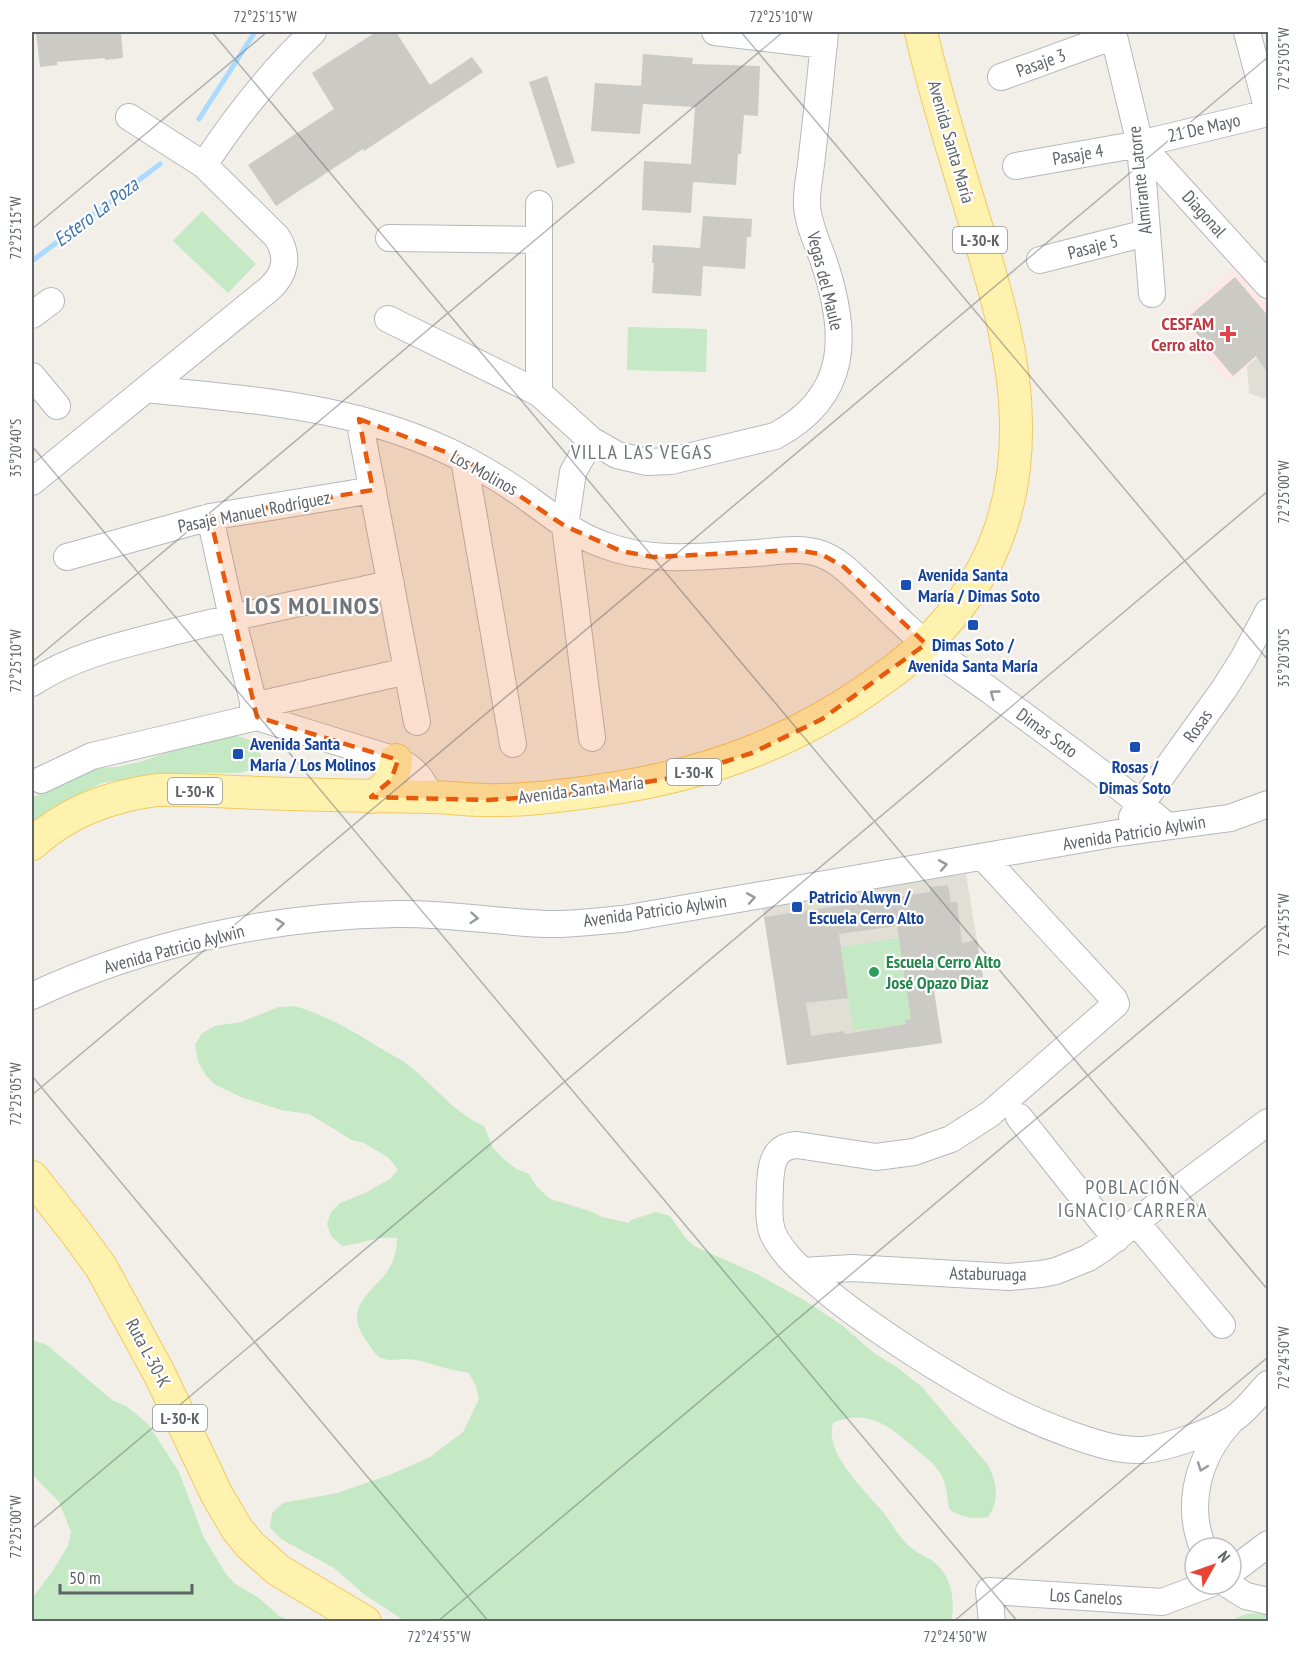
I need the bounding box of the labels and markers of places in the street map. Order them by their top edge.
place label: CESFAM Cerro alto [1151,312,1214,356]
marker: CESFAM Cerro alto [1219,325,1237,343]
place label: Avenida Santa María / Dimas Soto [917,563,1040,607]
marker: Avenida Santa María / Dimas Soto [899,578,913,592]
marker: Dimas Soto / Avenida Santa María [966,618,980,632]
place label: Dimas Soto / Avenida Santa María [907,633,1038,677]
place label: Avenida Santa María / Los Molinos [249,732,376,776]
marker: Rosas / Dimas Soto [1128,740,1142,754]
marker: Avenida Santa María / Los Molinos [231,747,245,761]
place label: Rosas / Dimas Soto [1099,755,1171,799]
place label: Patricio Alwyn / Escuela Cerro Alto [809,885,924,929]
marker: Patricio Alwyn / Escuela Cerro Alto [790,900,804,914]
place label: Escuela Cerro Alto José Opazo Diaz [885,950,1001,994]
marker: Escuela Cerro Alto José Opazo Diaz [867,965,881,979]

